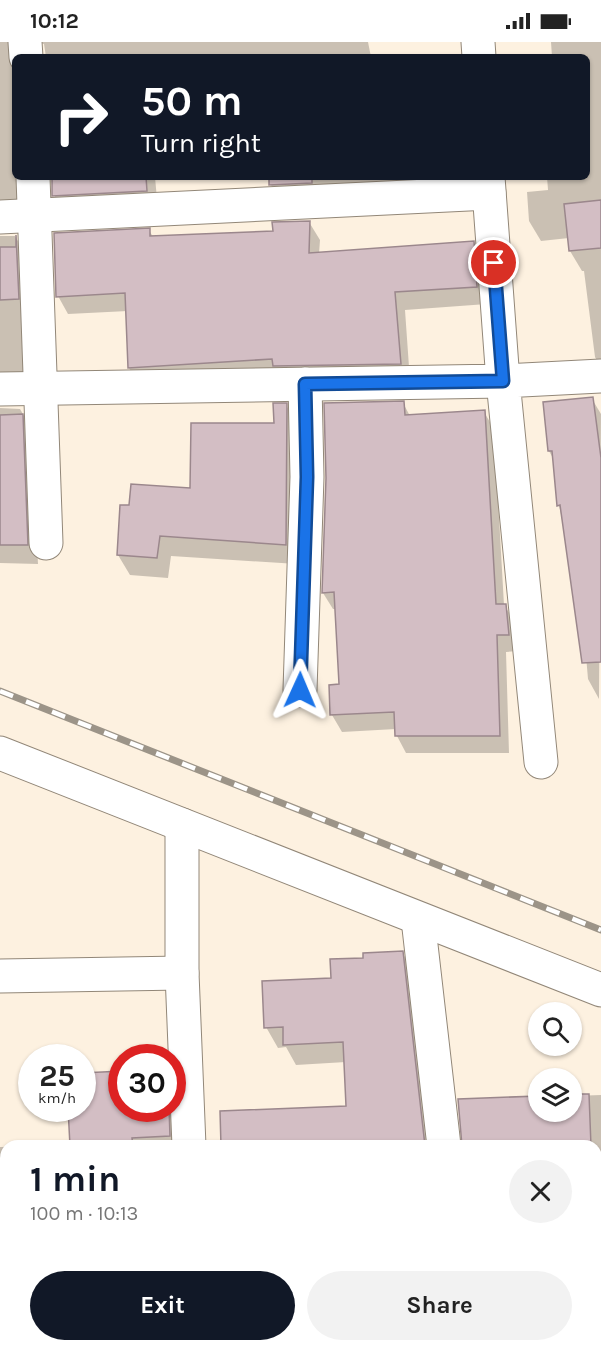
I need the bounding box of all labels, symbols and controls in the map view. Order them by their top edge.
text: 10:12 [30,8,79,34]
text: 50 m [141,76,243,126]
icon: right [42,78,120,156]
text: Turn right [141,127,261,159]
pin [468,237,519,288]
icon: arrive [477,246,510,279]
position arrow [268,658,332,722]
map controls [528,1002,582,1122]
button: search [528,1002,582,1056]
speed limit sign: 30 [108,1044,186,1122]
text: 25 [39,1058,75,1094]
button: layers [528,1068,582,1122]
text: km/h [38,1089,76,1107]
text: 1 min [30,1158,120,1200]
button: close [509,1160,572,1223]
text: 100 m · 10:13 [30,1202,138,1225]
button: Exit [30,1271,295,1340]
button: Share [307,1271,572,1340]

